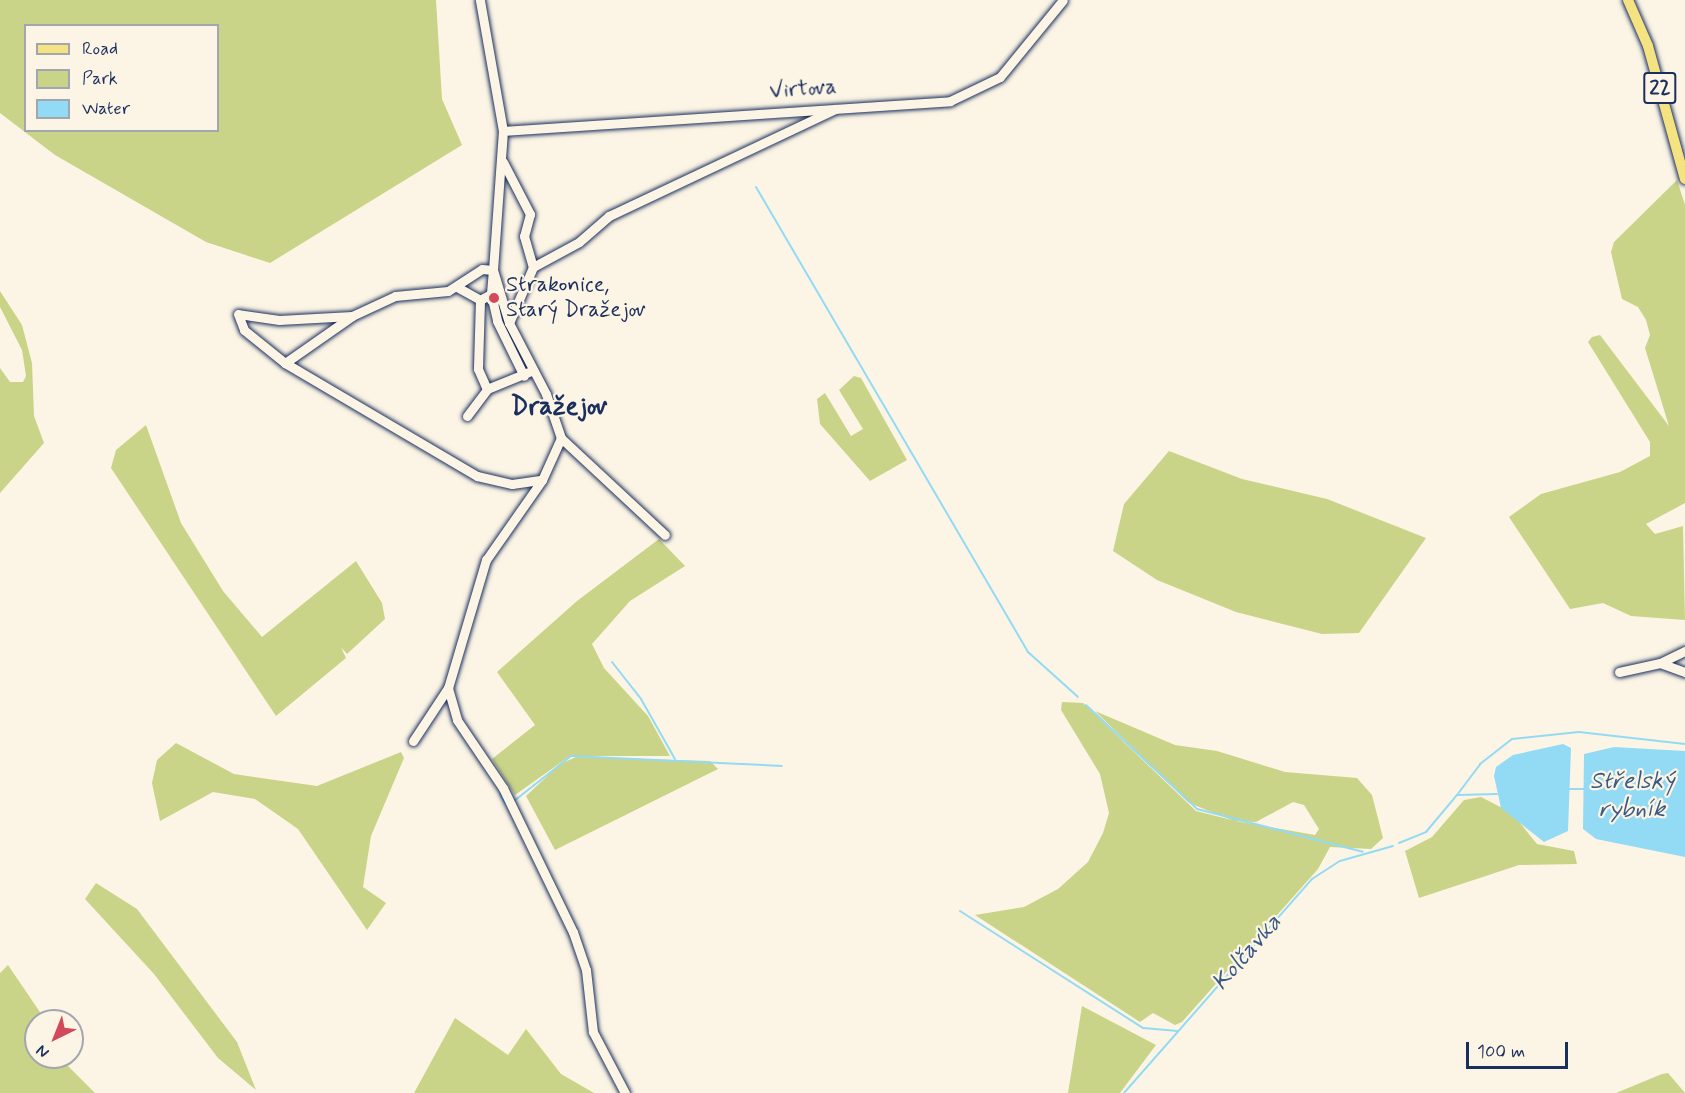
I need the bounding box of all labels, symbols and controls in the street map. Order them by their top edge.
legend [24,24,219,132]
text: Road [82,37,118,61]
text: Park [82,67,118,91]
road number: 22 [1642,70,1678,106]
street label: Virtova [769,74,837,106]
text: Water [82,97,130,121]
place label: Strakonice, Starý Dražejov [506,272,646,324]
marker: Strakonice, Starý Dražejov [487,291,501,305]
district label: Dražejov [511,392,607,424]
water label: Střelský rybník [1590,768,1674,824]
water label: Kolčavka [1206,909,1288,997]
north arrow [24,1009,84,1069]
scale bar [1469,1030,1571,1068]
text: N [32,1040,54,1062]
text: 100 m [1477,1040,1525,1064]

